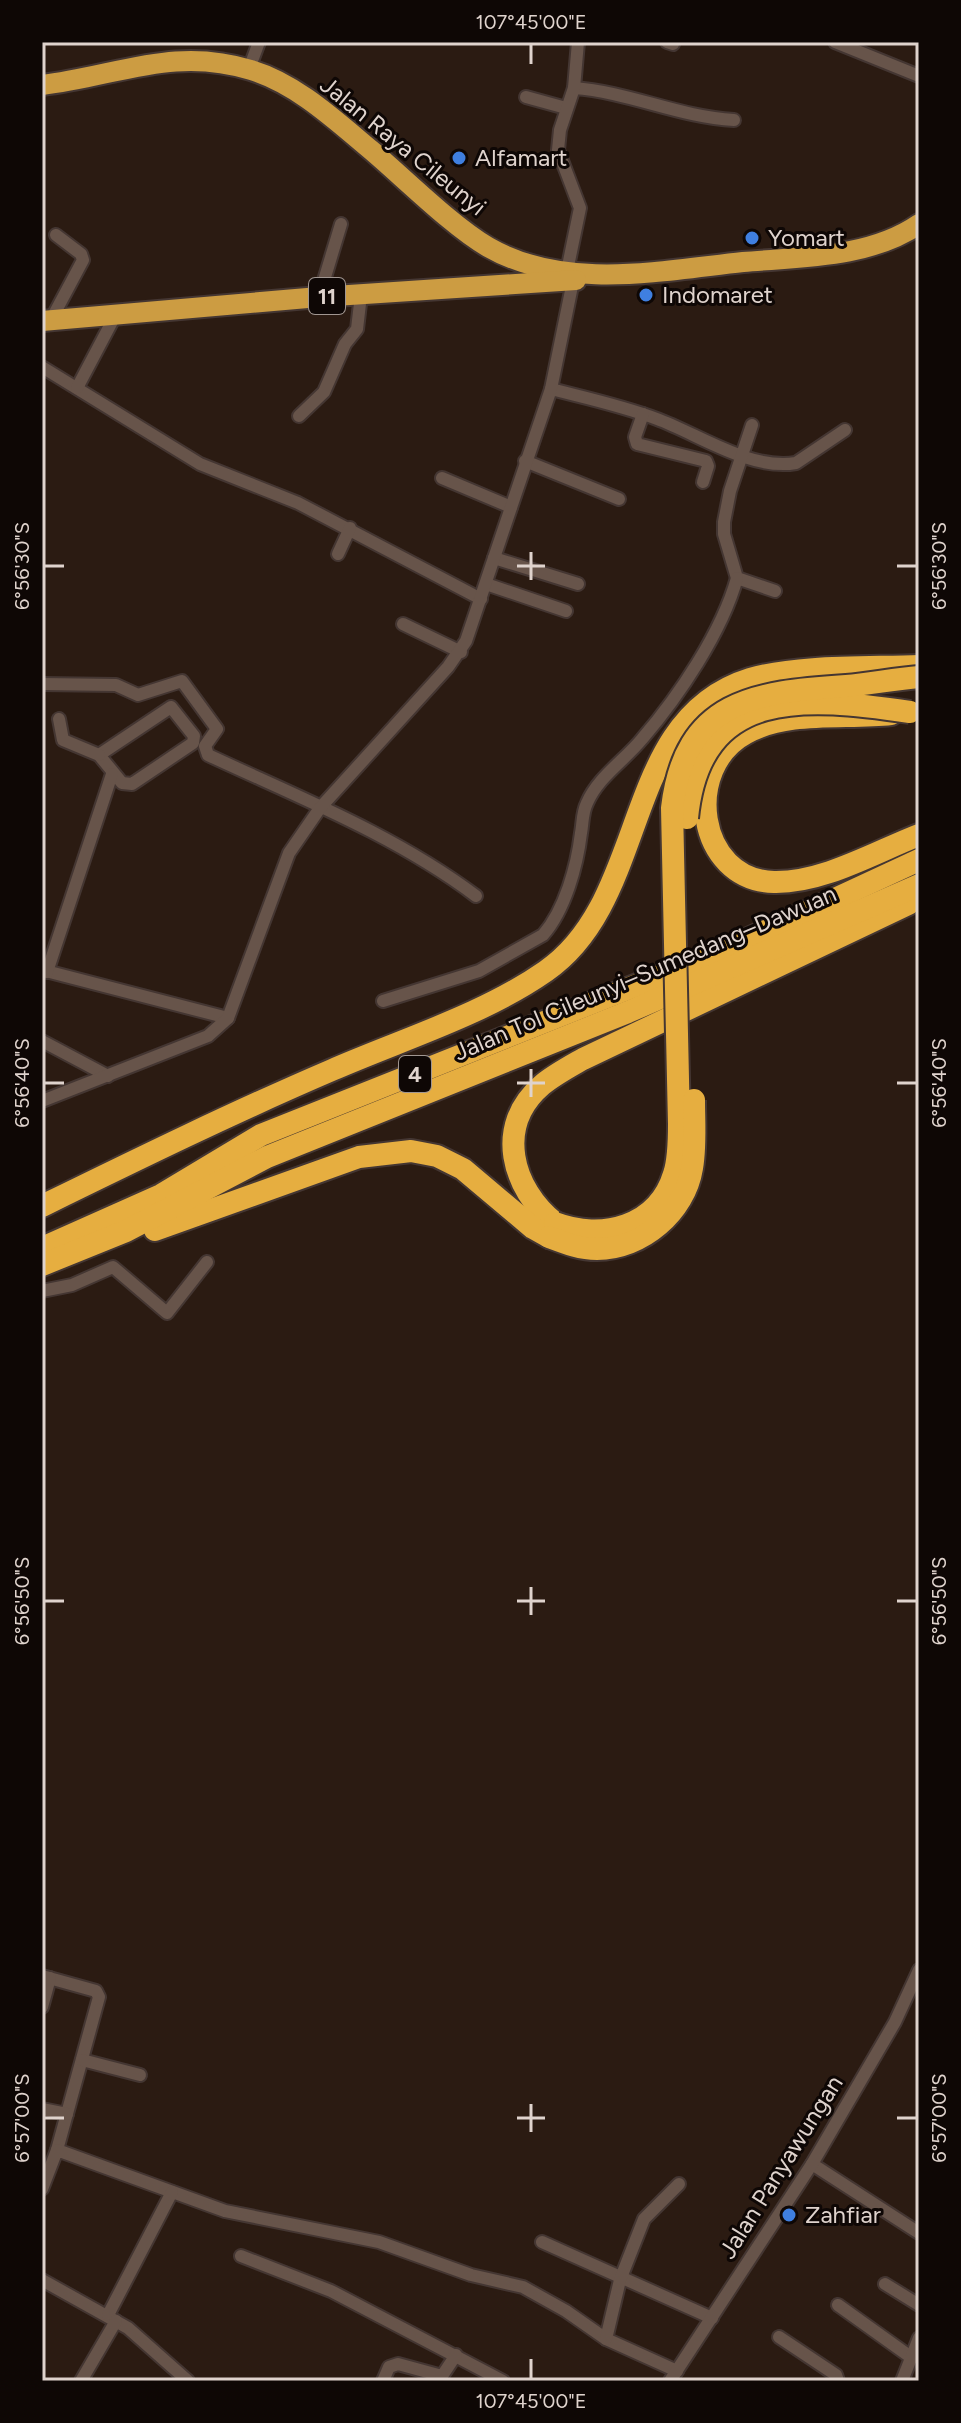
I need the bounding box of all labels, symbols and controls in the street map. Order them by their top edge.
text: 107°45'00"E [476,10,587,34]
street label: Jalan Raya Cileunyi [314,70,492,221]
place label: Alfamart [475,143,567,172]
marker: Alfamart [450,149,468,167]
place label: Yomart [768,223,845,252]
marker: Yomart [743,229,761,247]
road number: 11 [309,278,345,314]
place label: Indomaret [662,280,773,309]
marker: Indomaret [637,286,655,304]
text: 6°56'30"S [10,522,34,610]
text: 6°56'30"S [927,522,951,610]
street label: Jalan Tol Cileunyi–Sumedang–Dawuan [449,879,840,1067]
text: 6°56'40"S [10,1038,34,1128]
text: 6°56'40"S [927,1038,951,1128]
road number: 4 [399,1056,431,1092]
text: 6°56'50"S [10,1557,34,1645]
text: 6°56'50"S [927,1557,951,1645]
street label: Jalan Panyawungan [713,2070,849,2264]
text: 6°57'00"S [10,2073,34,2163]
text: 6°57'00"S [927,2073,951,2163]
place label: Zahfiar [805,2200,881,2229]
marker: Zahfiar [780,2206,798,2224]
text: 107°45'00"E [476,2389,587,2413]

